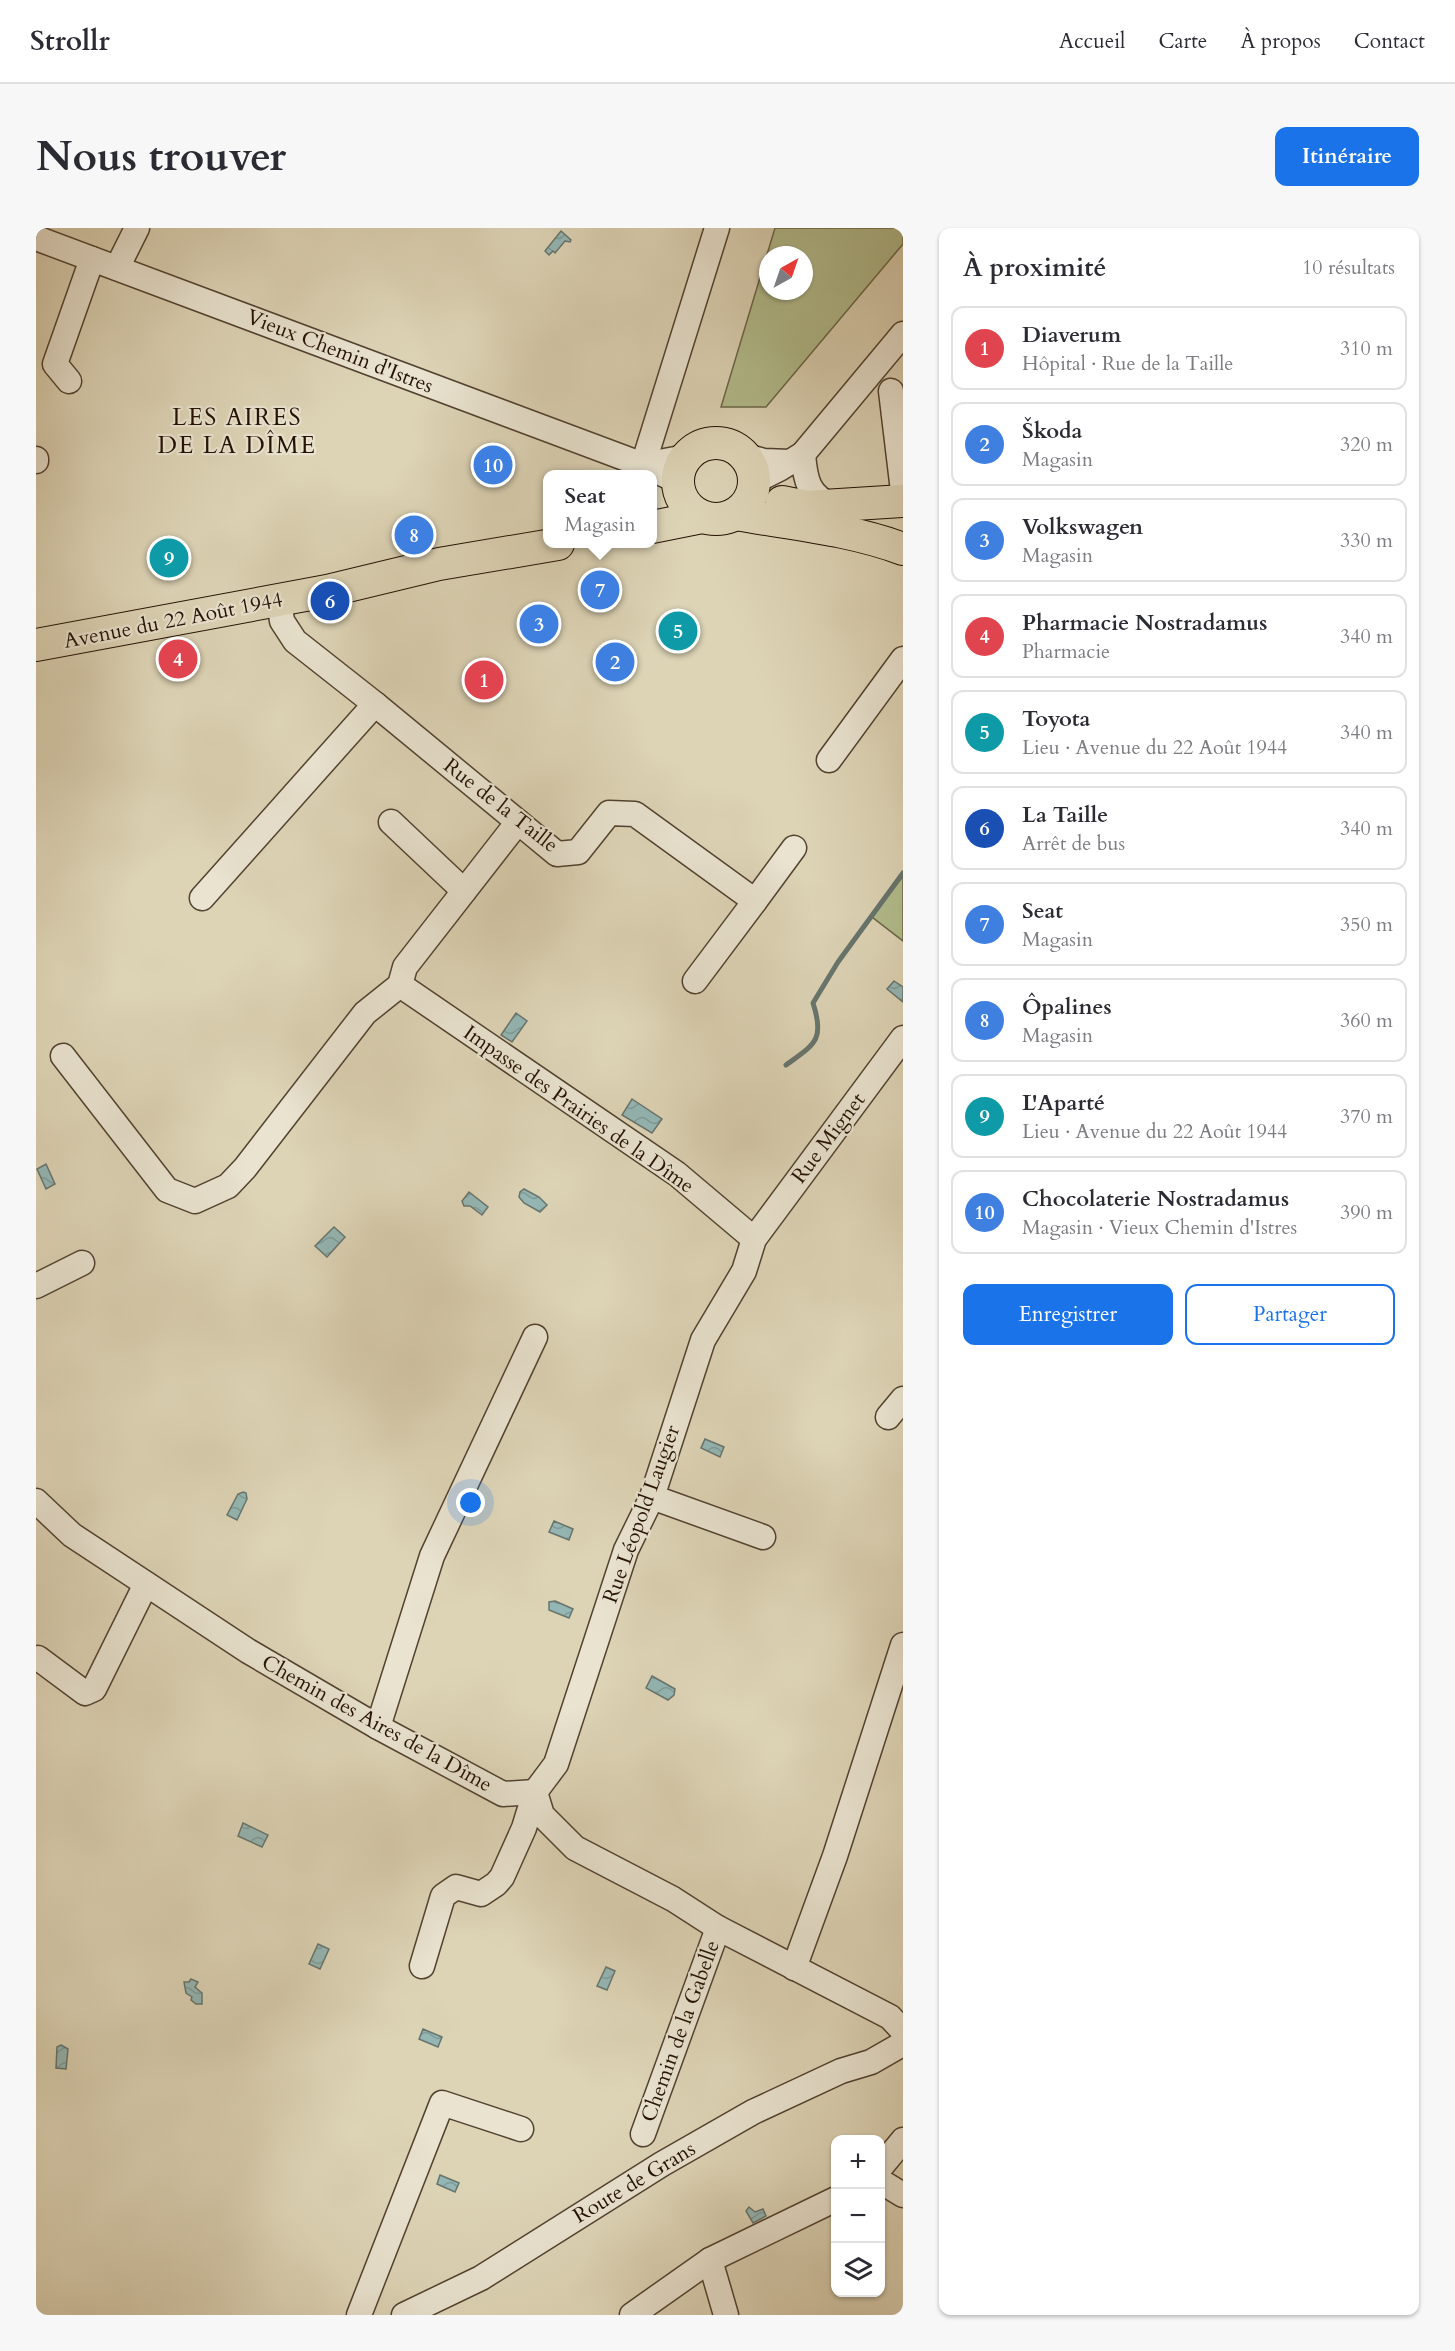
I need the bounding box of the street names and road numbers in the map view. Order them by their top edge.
street label: Vieux Chemin d'Istres [242,302,437,400]
street label: Avenue du 22 Août 1944 [61,585,285,656]
street label: Rue de la Taille [437,751,564,859]
street label: Impasse des Prairies de la Dîme [458,1018,700,1200]
street label: Rue Mignet [785,1087,872,1190]
street label: Rue Léopold Laugier [596,1421,687,1607]
street label: Chemin des Aires de la Dîme [256,1648,497,1799]
street label: Chemin de la Gabelle [634,1936,727,2126]
street label: Route de Grans [568,2134,701,2230]

